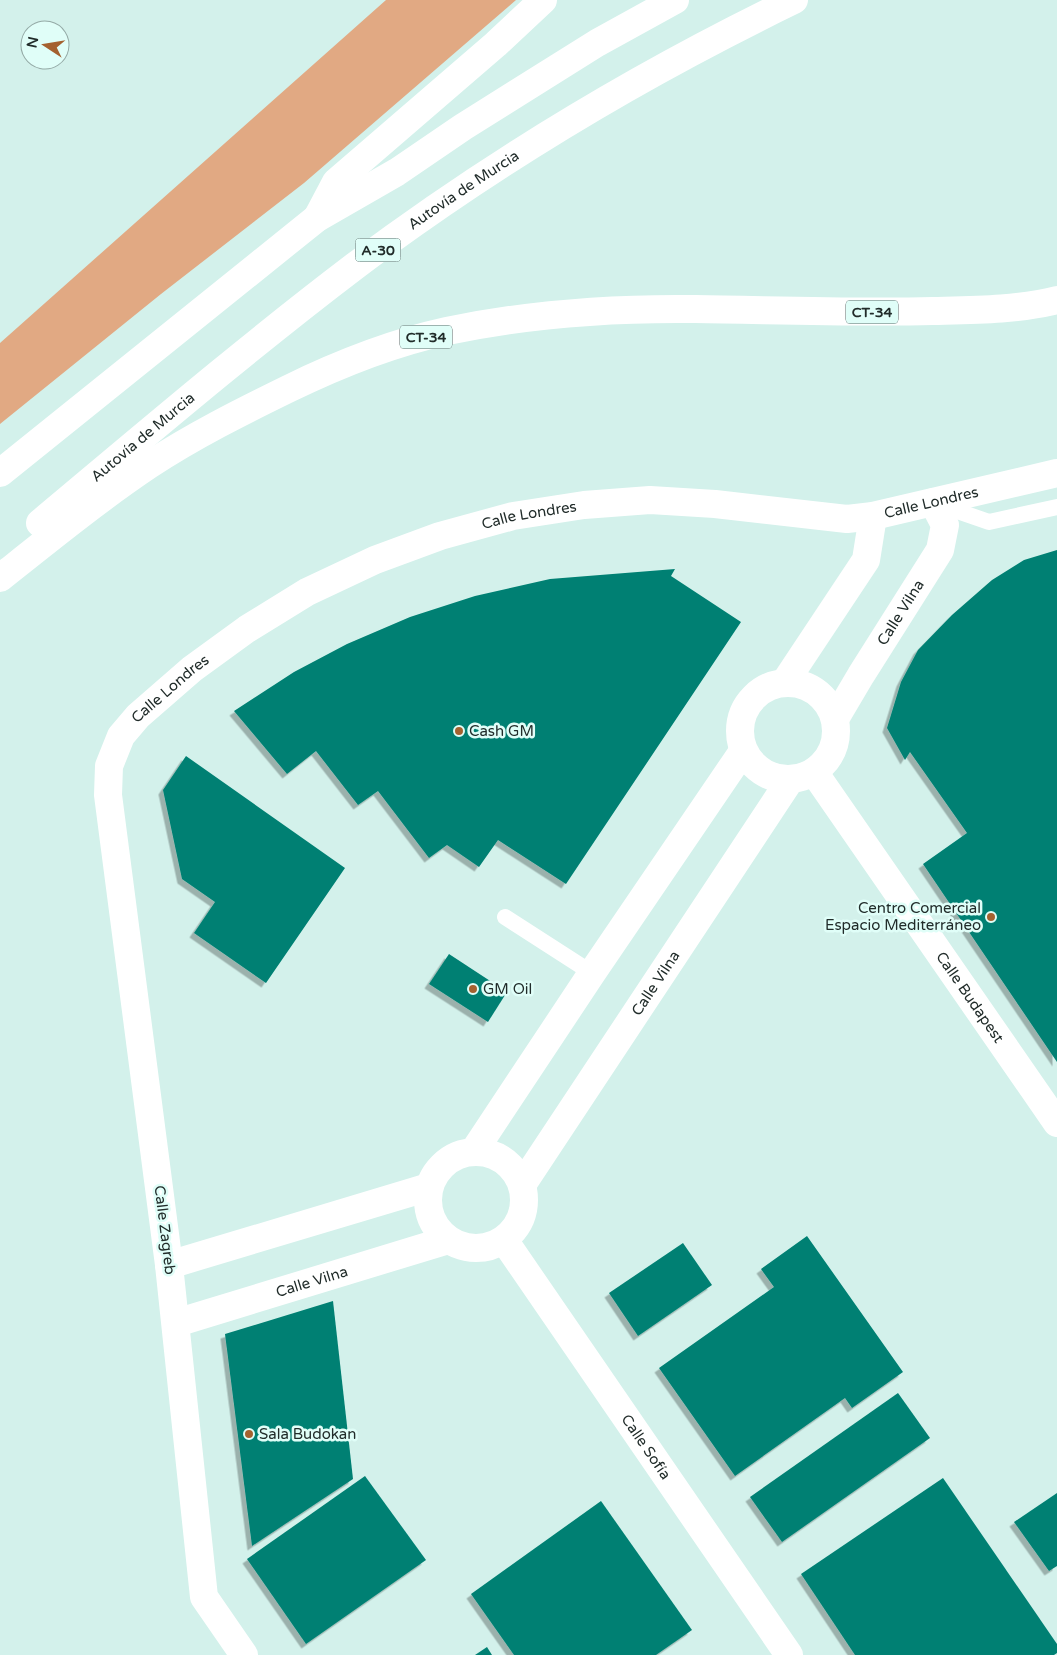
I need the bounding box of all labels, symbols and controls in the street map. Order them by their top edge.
north arrow [20,20,70,70]
text: N [23,35,42,50]
street label: Autovía de Murcia [404,146,522,234]
road number: A-30 [356,238,400,262]
road number: CT-34 [846,300,898,324]
road number: CT-34 [400,326,452,348]
street label: Autovía de Murcia [87,388,198,486]
street label: Calle Londres [882,483,980,522]
street label: Calle Londres [480,497,578,533]
street label: Calle Vilna [873,576,928,649]
street label: Calle Londres [127,651,212,726]
place label: Cash GM [469,722,534,740]
marker: Cash GM [453,725,465,737]
place label: Centro Comercial Espacio Mediterráneo [825,899,981,934]
marker: Centro Comercial Espacio Mediterráneo [985,911,997,923]
street label: Calle Vilna [628,947,684,1019]
street label: Calle Budapest [932,948,1008,1047]
place label: GM Oil [483,980,532,998]
marker: GM Oil [467,983,479,995]
street label: Calle Zagreb [151,1184,179,1276]
street label: Calle Vilna [274,1262,350,1301]
street label: Calle Sofía [617,1411,675,1483]
place label: Sala Budokan [259,1425,356,1443]
marker: Sala Budokan [243,1428,255,1440]

